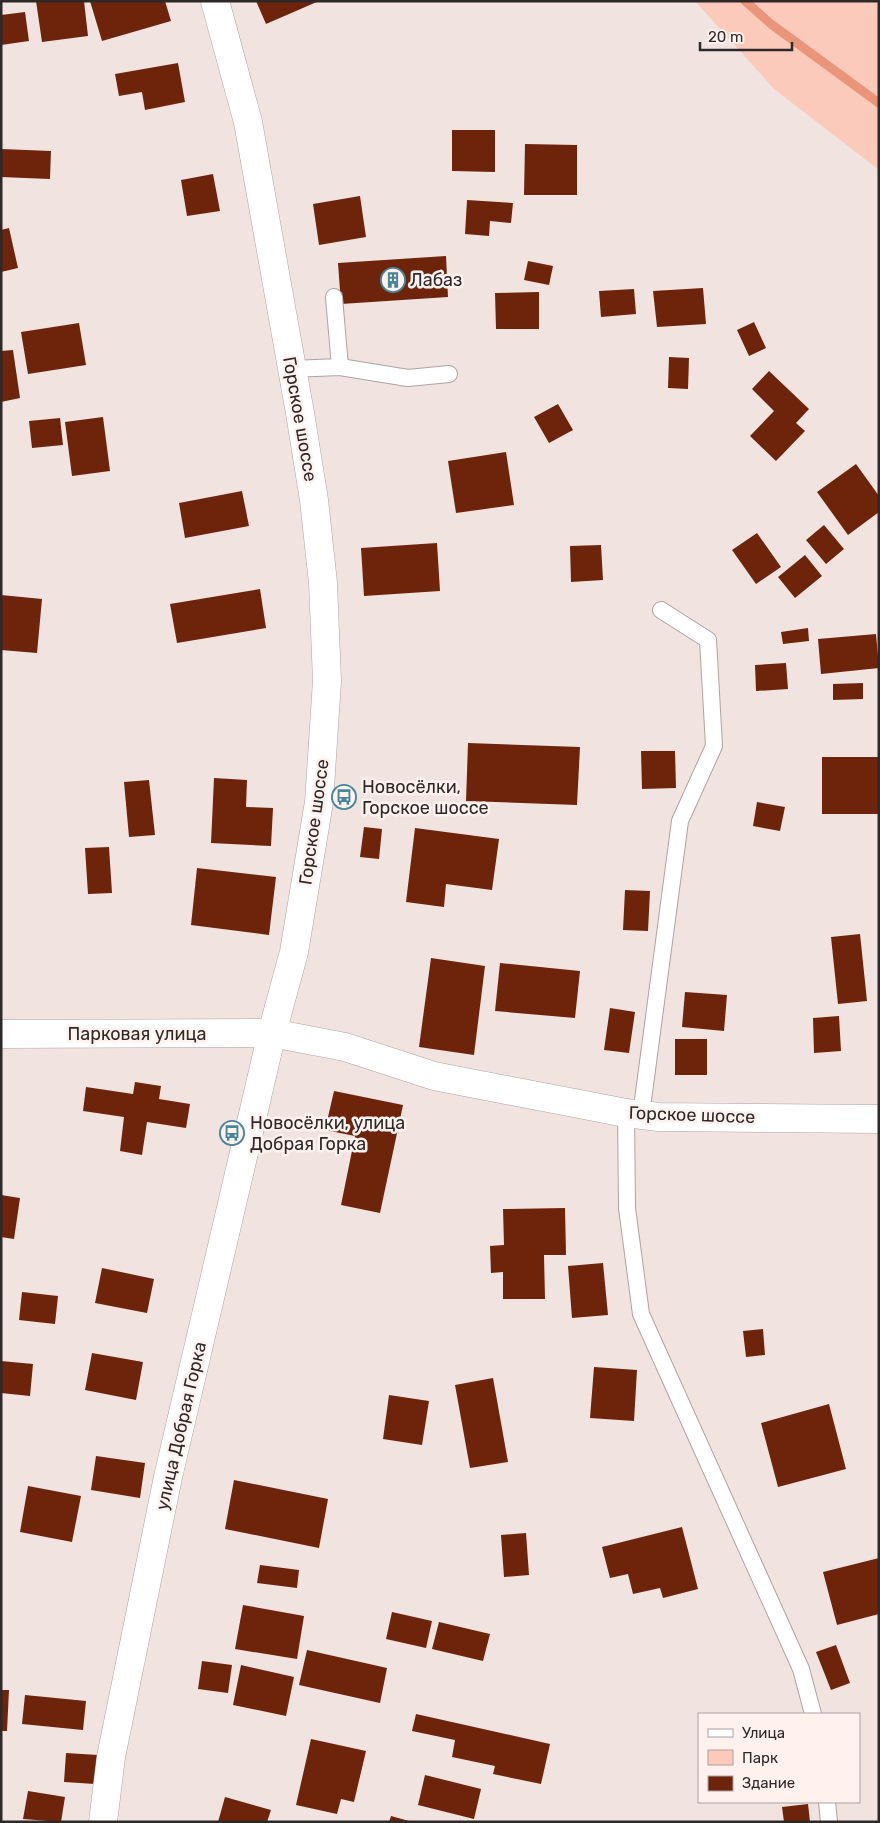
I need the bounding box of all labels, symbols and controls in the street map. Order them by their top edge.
scale bar [700,20,792,52]
text: 20 m [708,28,743,46]
building icon: Лабаз [380,267,406,293]
place label: Лабаз [410,269,462,291]
street label: Горское шоссе [278,355,322,483]
street label: Горское шоссе [294,758,334,886]
place label: Новосёлки, Горское шоссе [362,776,489,819]
bus stop icon: Новосёлки, Горское шоссе [331,784,357,810]
street label: Парковая улица [67,1023,207,1045]
street label: Горское шоссе [628,1102,756,1128]
place label: Новосёлки, улица Добрая Горка [250,1112,405,1155]
bus stop icon: Новосёлки, улица Добрая Горка [219,1120,245,1146]
street label: улица Добрая Горка [151,1340,211,1512]
legend [698,1713,860,1803]
text: Улица [742,1724,785,1742]
text: Парк [742,1749,778,1767]
text: Здание [742,1774,795,1792]

